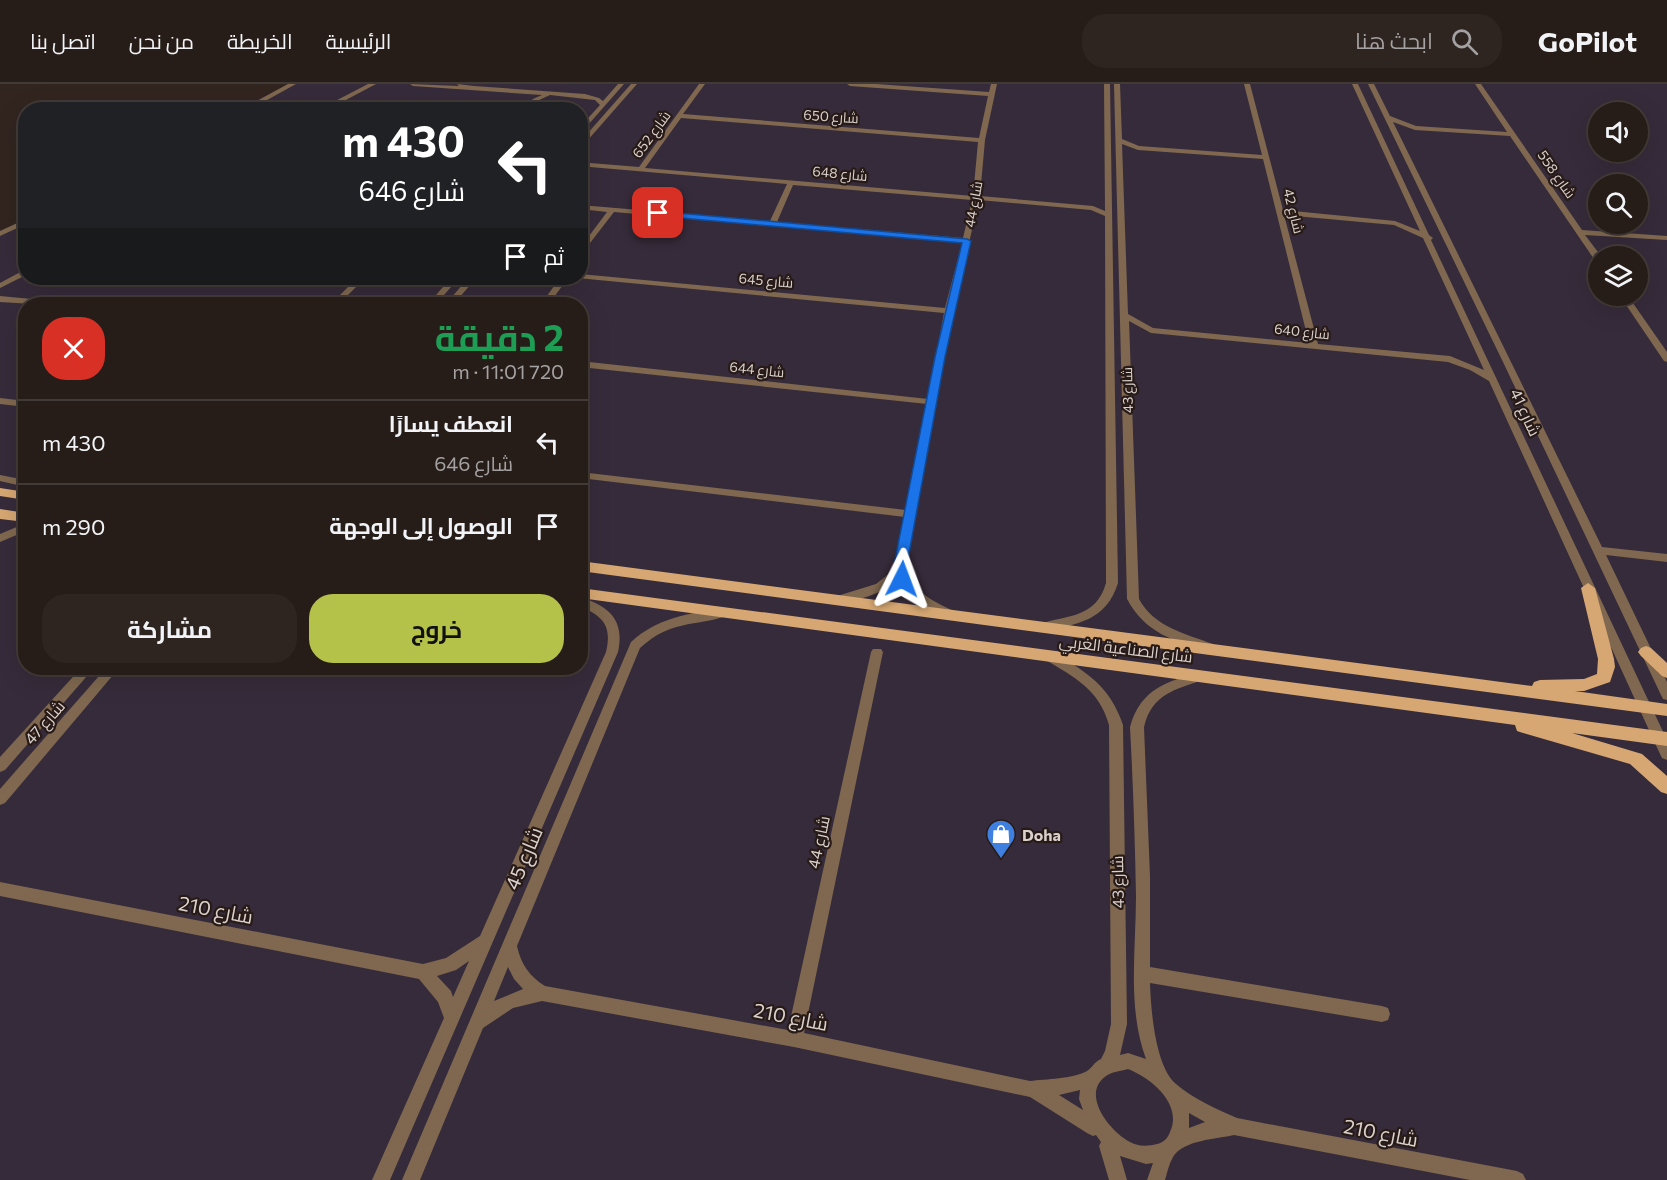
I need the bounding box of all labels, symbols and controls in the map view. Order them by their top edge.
search box [1082,14,1502,68]
text: GoPilot [1538,24,1637,58]
icon: search [1448,25,1481,58]
text: ابحث هنا [1355,27,1433,54]
text: اتصل بنا [30,28,96,53]
text: من نحن [129,28,194,53]
text: الخريطة [227,28,293,53]
text: الرئيسية [326,28,391,53]
map controls [1588,102,1648,306]
button: sound [1588,102,1648,162]
street label: شارع 650 [803,106,859,127]
street label: شارع 652 [628,107,675,161]
text: 430 m [342,114,465,166]
icon: left [486,126,564,204]
street label: شارع 558 [1534,147,1580,202]
street label: شارع 648 [812,162,868,185]
text: شارع 646 [359,174,465,207]
button: search [1588,174,1648,234]
street label: شارع 44 [961,180,986,229]
pin [632,187,683,238]
street label: شارع 42 [1279,187,1308,236]
icon: arrive [641,196,674,229]
icon: arrive [499,240,532,273]
text: ثم [544,243,564,270]
button: layers [1588,246,1648,306]
street label: شارع 645 [738,269,794,292]
text: 2 دقيقة [435,314,564,358]
button: close [42,317,105,380]
street label: شارع 640 [1273,320,1331,343]
street label: شارع 644 [729,358,785,381]
text: 720 m · 11:01 [452,359,564,383]
street label: شارع 43 [1118,367,1137,413]
street label: شارع 41 [1504,385,1545,440]
text: انعطف يسارًا [389,410,513,437]
icon: left [531,426,564,459]
text: 430 m [42,429,106,456]
text: شارع 646 [434,451,513,475]
icon: arrive [531,510,564,543]
text: الوصول إلى الوجهة [329,512,513,539]
text: 290 m [42,513,105,540]
position arrow [870,547,934,611]
button: مشاركة [42,594,297,663]
button: خروج [309,594,564,663]
street label: شارع الصناعية الغربي [1058,630,1194,671]
street label: شارع 47 [20,696,70,750]
street label: شارع 44 [803,814,836,871]
shop icon: Doha [985,818,1017,860]
street label: شارع 45 [499,823,550,894]
place label: Doha [1022,825,1061,844]
street label: شارع 43 [1107,855,1130,909]
street label: شارع 210 [176,890,255,931]
street label: شارع 210 [751,997,830,1038]
street label: شارع 210 [1341,1113,1420,1154]

